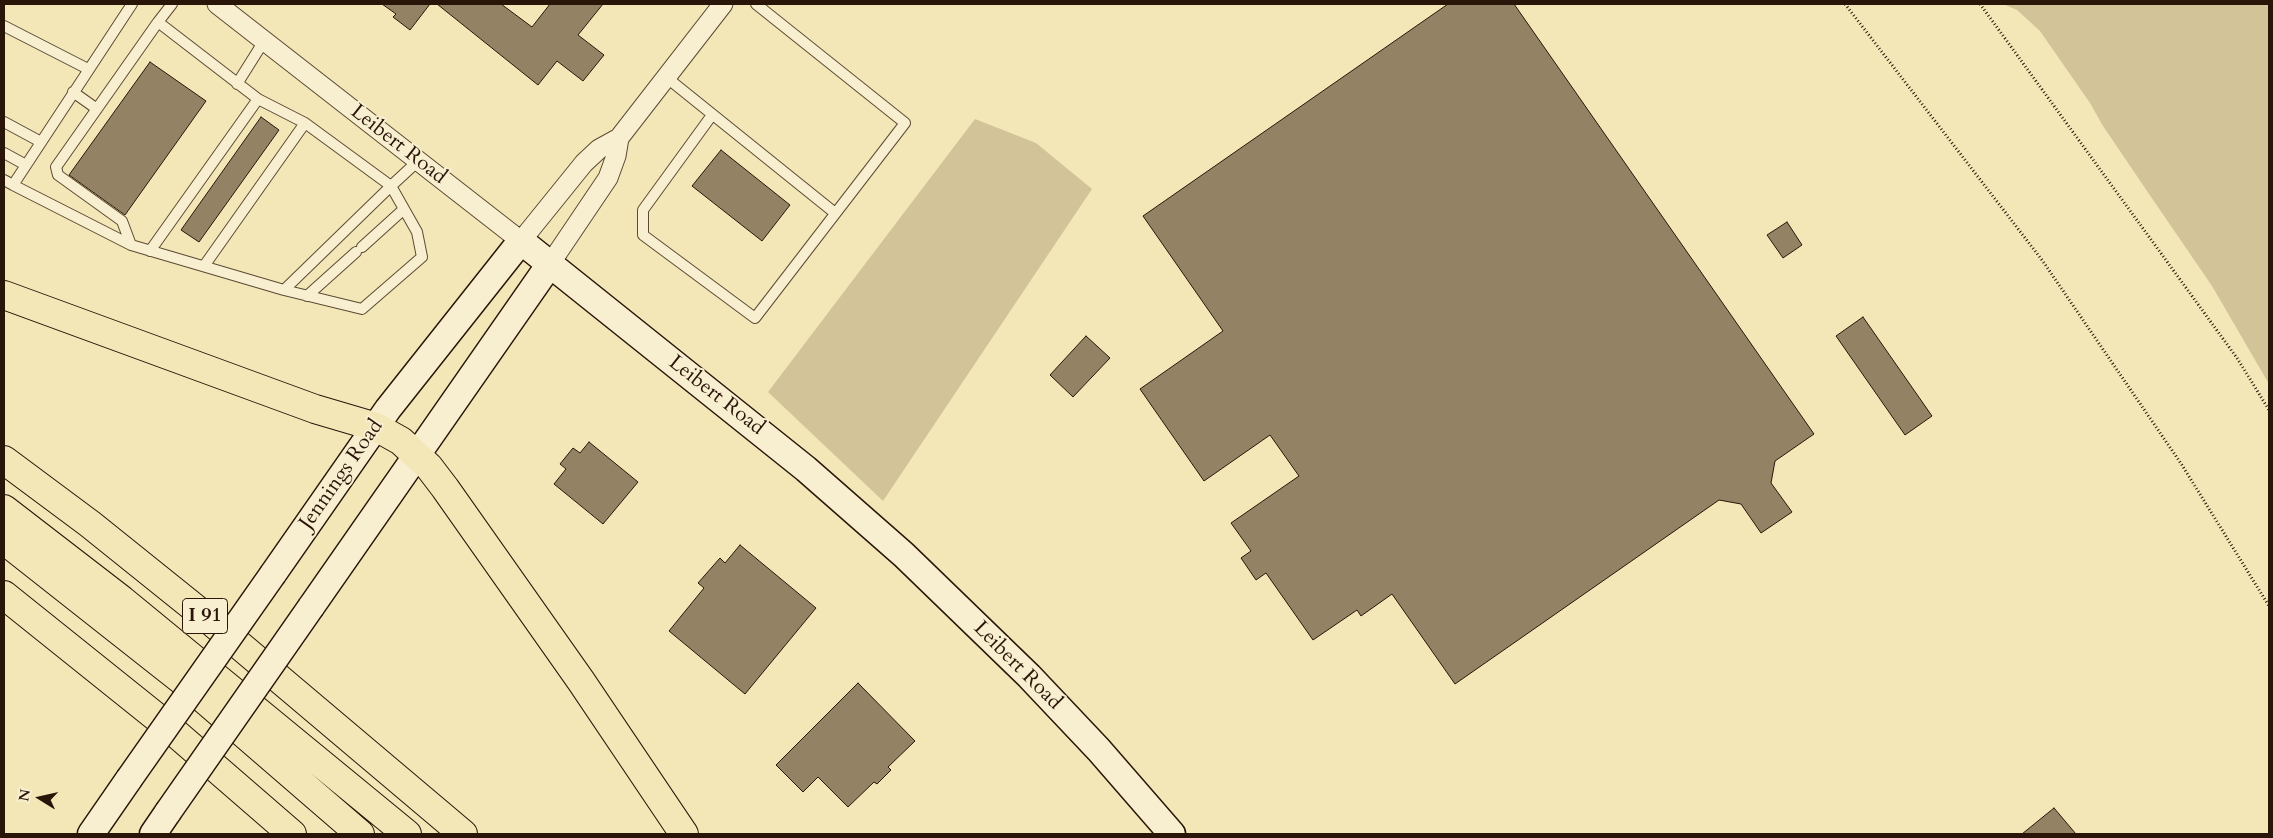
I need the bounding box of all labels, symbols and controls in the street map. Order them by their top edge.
street label: Leibert Road [345,100,451,190]
street label: Leibert Road [663,351,769,441]
street label: Jennings Road [295,415,389,535]
road number: I 91 [182,598,228,634]
street label: Leibert Road [967,616,1067,716]
north arrow [15,773,65,823]
text: N [14,788,35,803]

